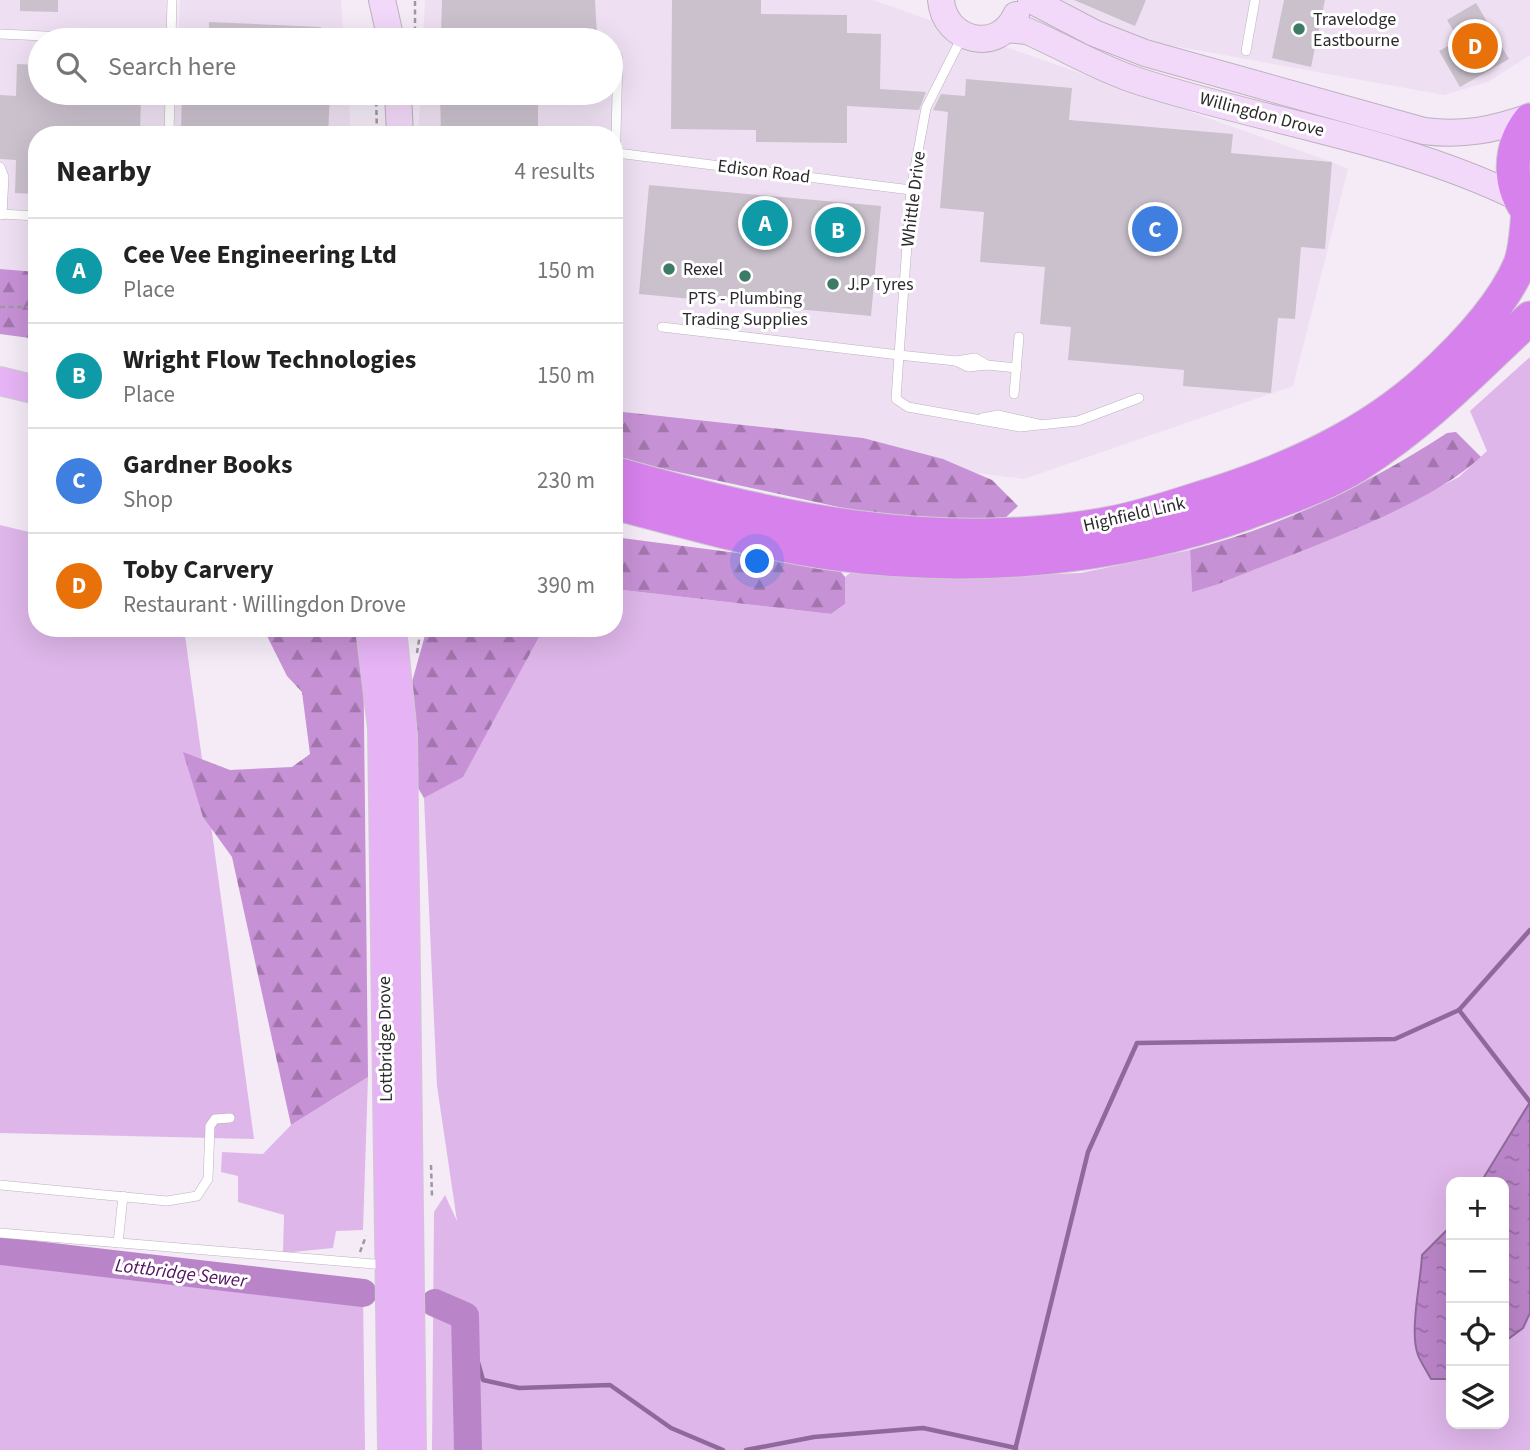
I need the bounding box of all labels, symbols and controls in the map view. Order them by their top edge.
place label: Travelodge Eastbourne [1313,7,1399,53]
pin: D [1452,20,1498,72]
marker: Travelodge Eastbourne [1291,21,1307,37]
search box [28,28,623,105]
icon: search [52,48,90,86]
text: Search here [108,48,236,85]
street label: Willingdon Drove [1197,86,1327,143]
text: Nearby [56,150,151,193]
street label: Whittle Drive [895,150,932,248]
street label: Edison Road [716,153,812,190]
text: 4 results [515,155,595,188]
pin: A [742,197,788,249]
pin: C [1132,203,1178,255]
pin: B [815,204,861,256]
text: Cee Vee Engineering Ltd [123,236,397,273]
text: A [72,254,86,287]
text: 150 m [537,254,595,287]
place label: Rexel [683,257,723,282]
marker: Rexel [661,261,677,277]
marker: PTS - Plumbing Trading Supplies [737,268,753,284]
place label: J.P Tyres [847,272,913,297]
text: Place [123,273,175,306]
marker: J.P Tyres [825,276,841,292]
place label: PTS - Plumbing Trading Supplies [682,286,808,332]
text: Wright Flow Technologies [123,341,416,378]
text: B [72,359,86,392]
text: 150 m [537,359,595,392]
text: Place [123,378,175,411]
text: Gardner Books [123,446,293,483]
text: C [72,464,86,497]
text: 230 m [537,464,595,497]
text: Shop [123,483,173,516]
street label: Highfield Link [1081,491,1188,538]
your location [740,544,774,578]
text: Toby Carvery [123,551,274,588]
text: D [72,569,86,602]
text: 390 m [537,569,595,602]
text: Restaurant · Willingdon Drove [123,588,406,621]
street label: Lottbridge Drove [372,976,399,1102]
map controls [1446,1177,1509,1429]
button: + [1446,1177,1509,1240]
button: − [1446,1240,1509,1303]
water label: Lottbridge Sewer [113,1252,250,1295]
button: locate [1446,1303,1509,1366]
button: layers [1446,1366,1509,1429]

